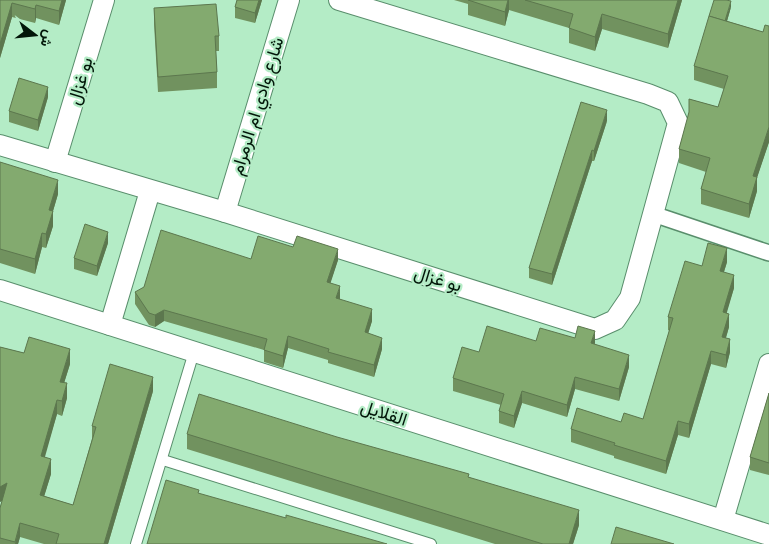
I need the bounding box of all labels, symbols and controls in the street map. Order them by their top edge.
north arrow [10,10,60,60]
text: ش [36,28,57,49]
street label: شارع وادي ام الرمرام [227,35,292,179]
street label: بو غزال [63,55,98,107]
street label: بو غزال [412,262,464,297]
street label: القلايل [358,396,410,431]

